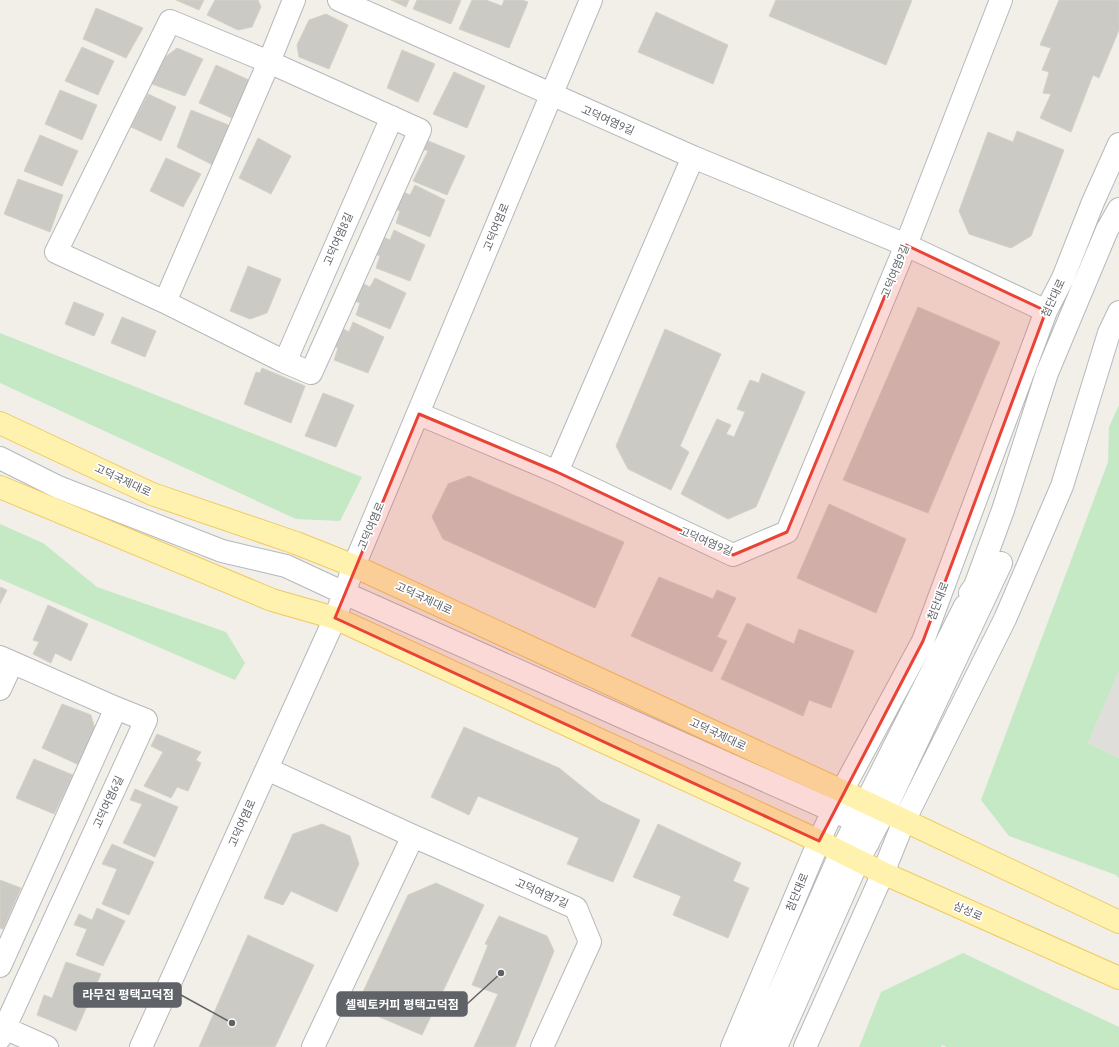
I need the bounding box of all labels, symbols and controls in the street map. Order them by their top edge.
street label: 고덕여염9길 [579,102,637,138]
street label: 고덕여염로 [480,201,512,253]
street label: 고덕여염8길 [320,210,356,268]
street label: 고덕여염9길 [878,242,912,300]
street label: 첨단대로 [1038,277,1068,319]
street label: 고덕국제대로 [93,461,153,499]
street label: 고덕여염로 [355,500,387,552]
street label: 고덕여염9길 [677,523,735,559]
street label: 고덕국제대로 [394,579,454,617]
street label: 첨단대로 [924,580,952,622]
street label: 고덕국제대로 [688,715,748,753]
street label: 고덕여염6길 [90,773,126,831]
street label: 고덕여염로 [225,797,259,849]
street label: 첨단대로 [783,871,811,913]
street label: 고덕여염7길 [513,875,571,911]
street label: 삼성로 [951,898,985,924]
callout: 라무진 평택고덕점 [74,983,181,1007]
text: 라무진 평택고덕점 [82,987,174,1002]
callout: 셀렉토커피 평택고덕점 [337,992,467,1016]
text: 셀렉토커피 평택고덕점 [345,997,459,1012]

